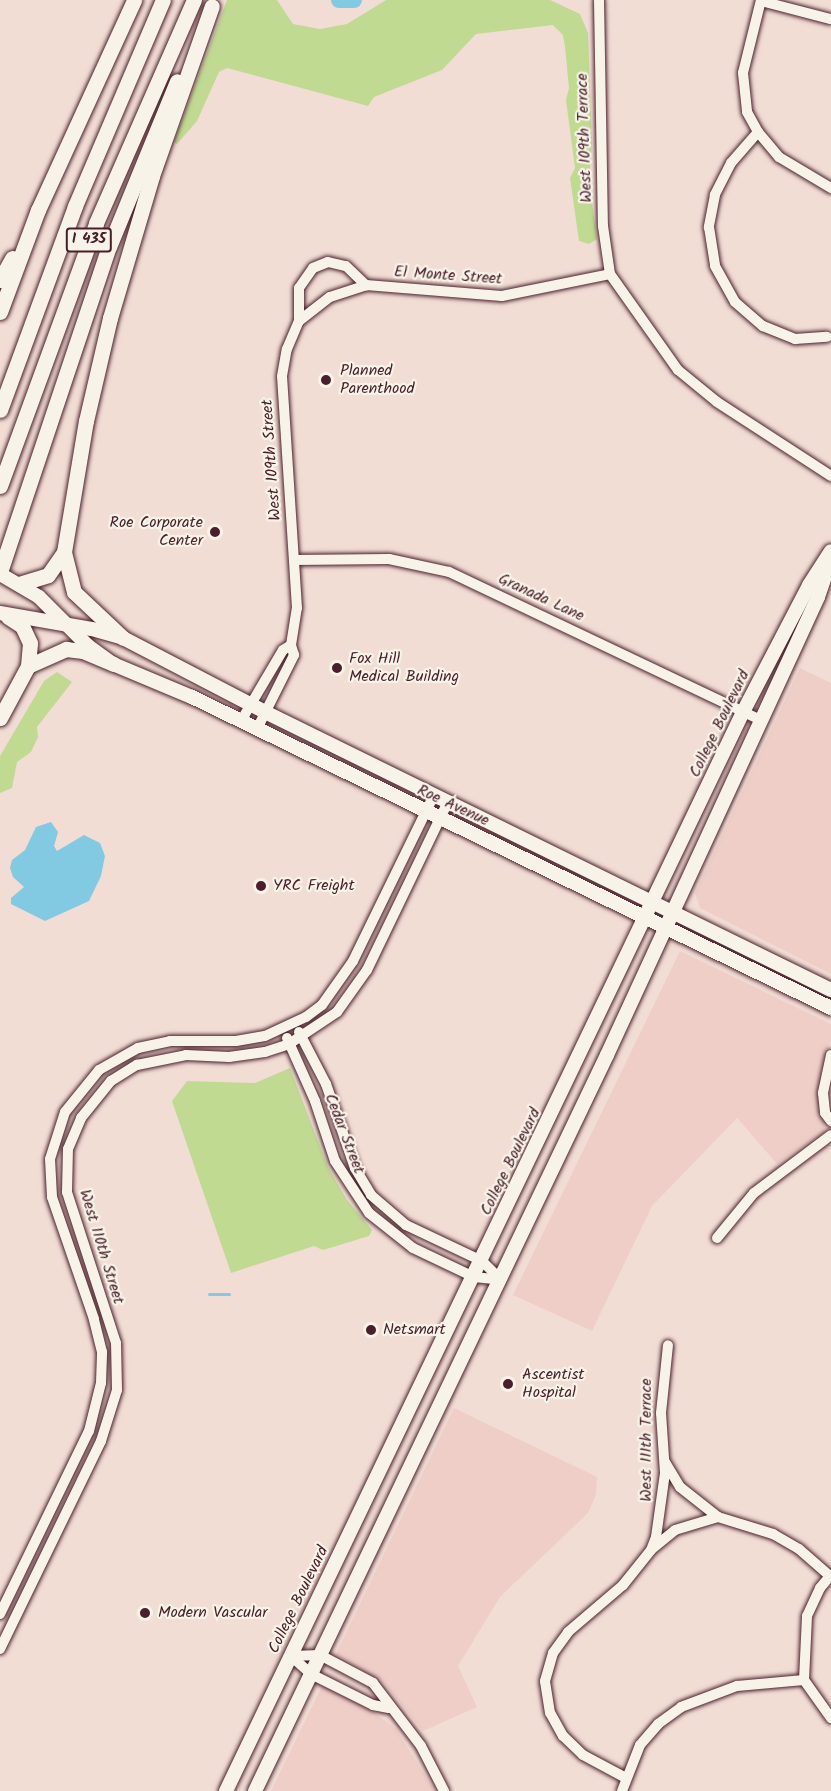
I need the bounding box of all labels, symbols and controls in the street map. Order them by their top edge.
street label: West 109th Terrace [573,73,597,203]
road number: I 435 [65,228,113,252]
street label: El Monte Street [393,263,503,289]
place label: Planned Parenthood [340,361,414,399]
marker: Planned Parenthood [317,371,335,389]
street label: West 109th Street [258,399,286,521]
place label: Roe Corporate Center [110,513,203,551]
marker: Roe Corporate Center [208,525,222,539]
street label: Granada Lane [495,570,587,626]
place label: Fox Hill Medical Building [349,649,459,687]
marker: Fox Hill Medical Building [330,661,344,675]
street label: College Boulevard [686,667,754,781]
street label: Roe Avenue [414,781,492,831]
place label: YRC Freight [273,876,355,896]
marker: YRC Freight [254,879,268,893]
street label: Cedar Street [320,1091,368,1177]
street label: College Boulevard [477,1105,545,1219]
street label: West 110th Street [74,1187,128,1307]
place label: Netsmart [383,1320,446,1340]
marker: Netsmart [364,1323,378,1337]
place label: Ascentist Hospital [522,1365,584,1403]
marker: Ascentist Hospital [499,1375,517,1393]
street label: West 111th Terrace [637,1378,657,1502]
street label: College Boulevard [265,1543,333,1657]
place label: Modern Vascular [158,1603,268,1623]
marker: Modern Vascular [136,1604,154,1622]

